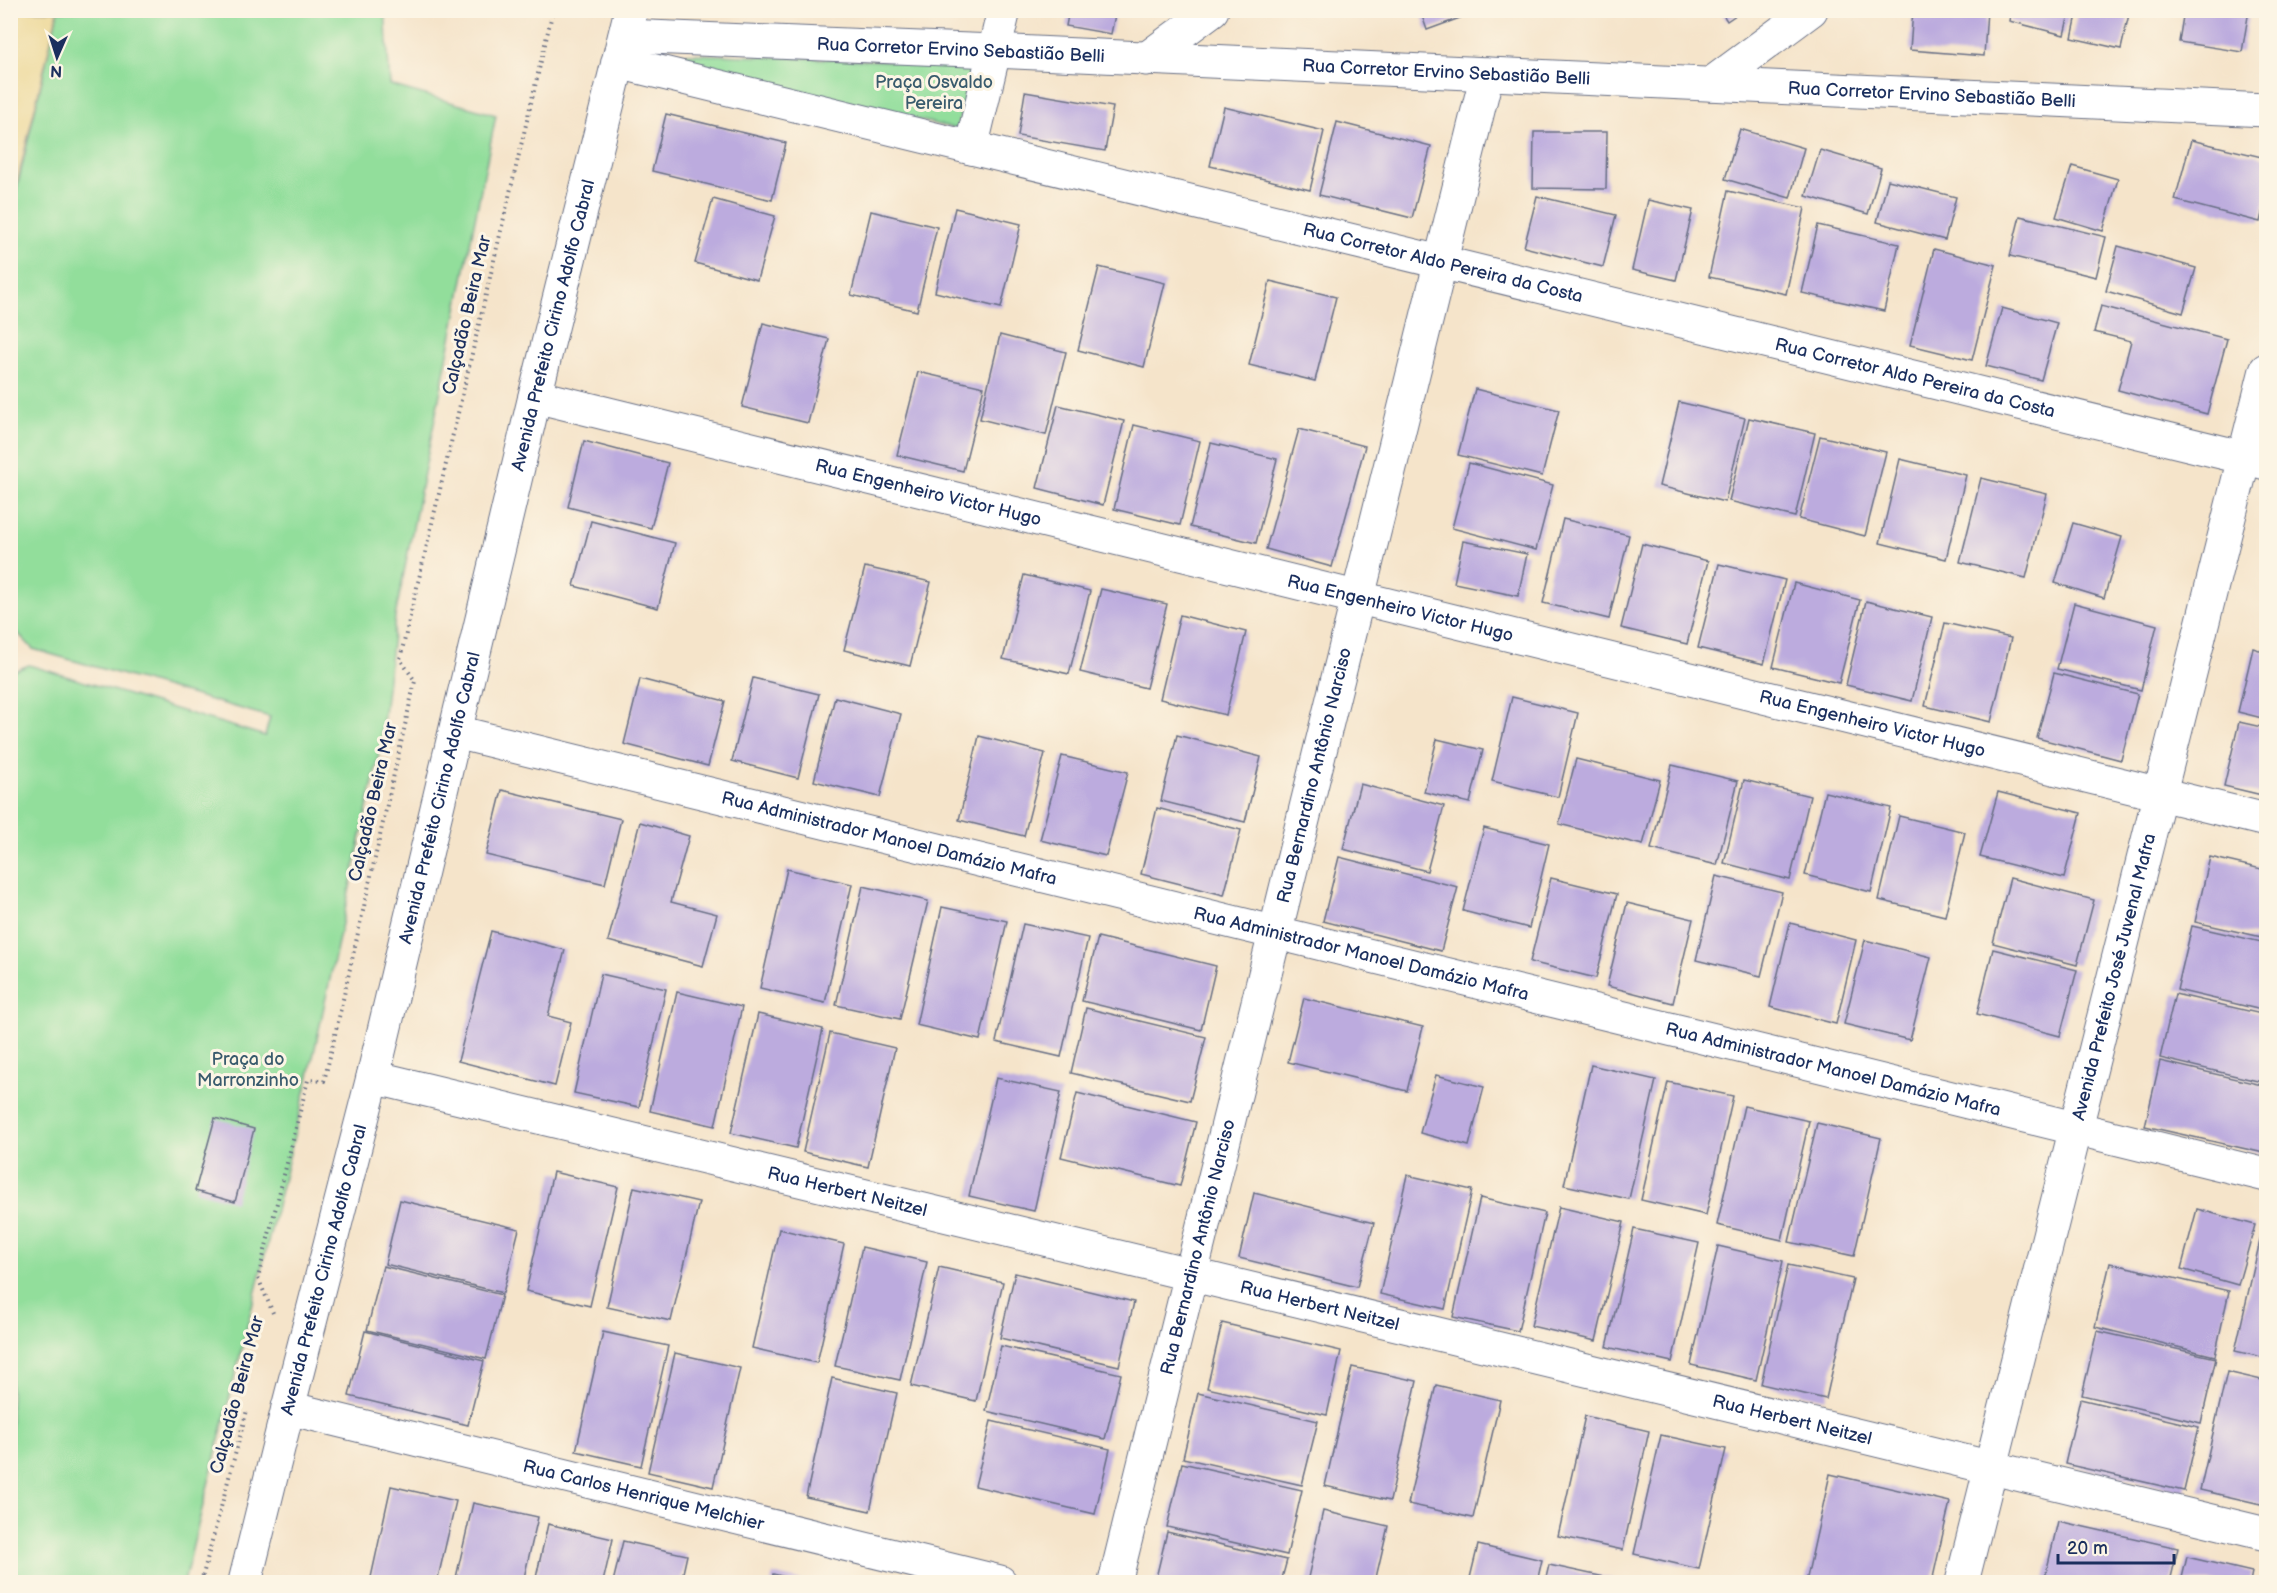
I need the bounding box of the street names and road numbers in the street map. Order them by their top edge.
street label: Rua Corretor Ervino Sebastião Belli [816,33,1105,67]
street label: Rua Corretor Ervino Sebastião Belli [1302,55,1591,89]
street label: Rua Corretor Ervino Sebastião Belli [1787,77,2076,112]
street label: Avenida Prefeito Cirino Adolfo Cabral [507,177,599,473]
street label: Rua Corretor Aldo Pereira da Costa [1301,219,1585,307]
street label: Calçadão Beira Mar [438,233,496,397]
street label: Rua Corretor Aldo Pereira da Costa [1773,333,2057,422]
street label: Rua Engenheiro Victor Hugo [813,455,1044,530]
street label: Rua Engenheiro Victor Hugo [1285,570,1516,646]
street label: Rua Bernardino Antônio Narciso [1272,645,1356,905]
street label: Avenida Prefeito Cirino Adolfo Cabral [395,650,484,946]
street label: Rua Engenheiro Victor Hugo [1757,686,1988,761]
street label: Calçadão Beira Mar [344,720,402,884]
street label: Rua Administrador Manoel Damázio Mafra [719,787,1059,889]
street label: Avenida Prefeito José Juvenal Mafra [2068,831,2160,1122]
street label: Rua Administrador Manoel Damázio Mafra [1191,902,1531,1005]
street label: Rua Administrador Manoel Damázio Mafra [1663,1018,2003,1120]
street label: Rua Bernardino Antônio Narciso [1156,1117,1239,1377]
street label: Avenida Prefeito Cirino Adolfo Cabral [276,1122,371,1417]
street label: Rua Herbert Neitzel [766,1162,929,1221]
street label: Rua Herbert Neitzel [1238,1276,1402,1335]
street label: Calçadão Beira Mar [206,1313,268,1476]
street label: Rua Herbert Neitzel [1710,1390,1874,1449]
street label: Rua Carlos Henrique Melchier [521,1455,767,1535]

